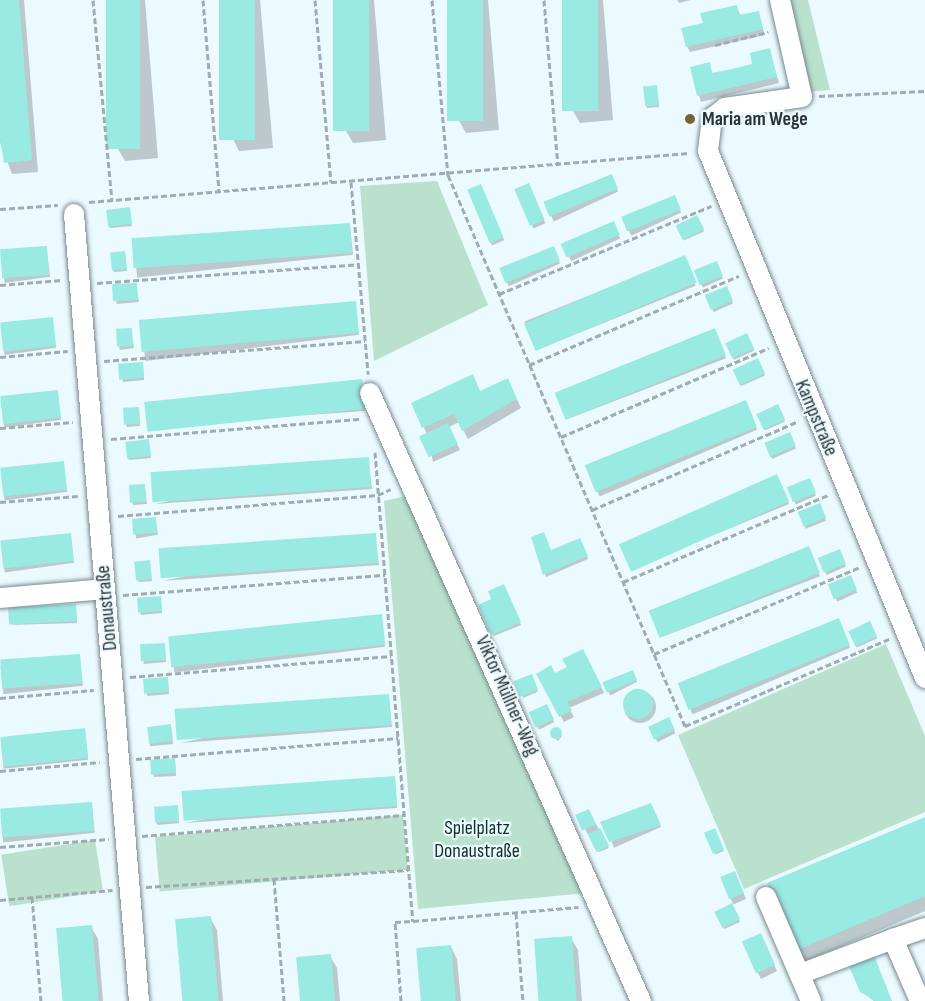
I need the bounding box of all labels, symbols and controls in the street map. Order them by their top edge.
place label: Maria am Wege [702,107,808,131]
marker: Maria am Wege [683,112,697,126]
street label: Kampstraße [789,376,843,460]
street label: Donaustraße [91,564,123,652]
street label: Viktor Müllner-Weg [470,632,544,760]
park label: Spielplatz Donaustraße [434,816,520,863]

